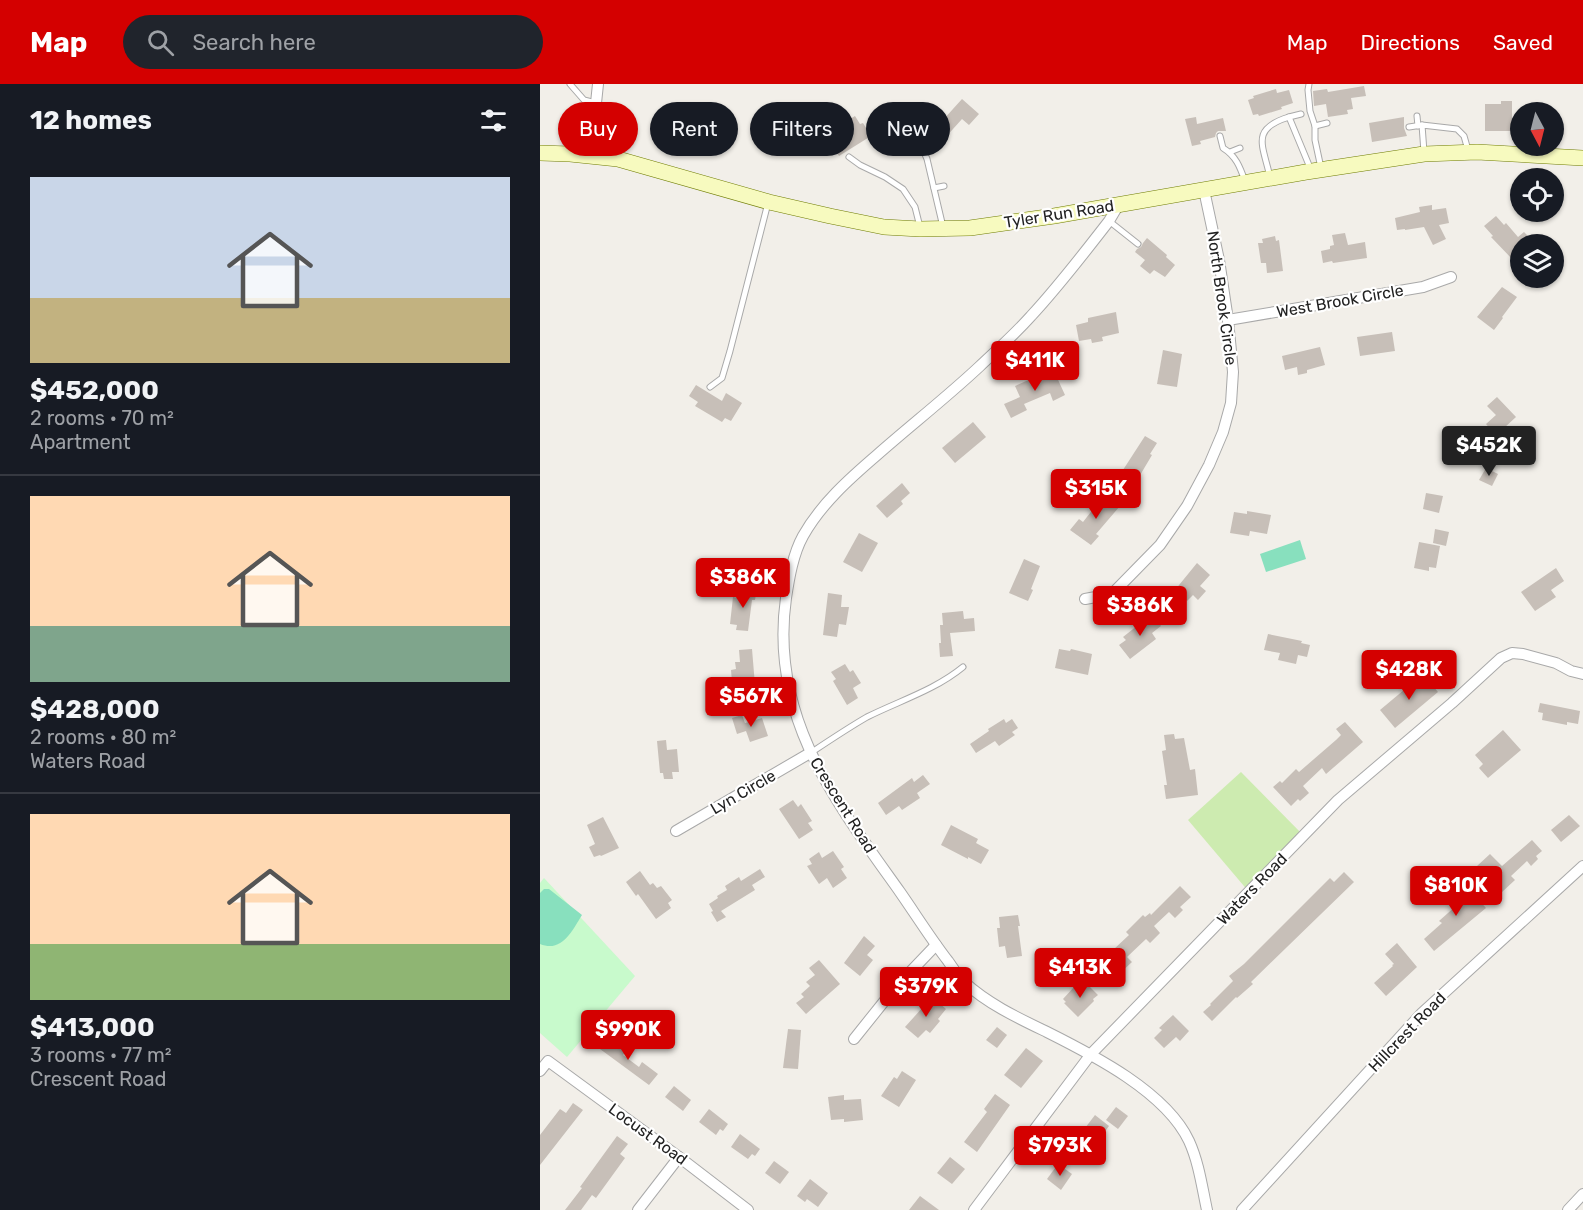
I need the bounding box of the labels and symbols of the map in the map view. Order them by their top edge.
north arrow [1510,102,1564,156]
street label: Tyler Run Road [1003,196,1115,232]
street label: North Brook Circle [1203,230,1241,366]
street label: West Brook Circle [1275,280,1405,322]
pin: $411K [993,341,1077,392]
pin: $452K [1447,426,1531,477]
pin: $315K [1054,469,1138,520]
pin: $386K [701,558,785,609]
pin: $386K [1098,586,1182,637]
pin: $428K [1367,650,1451,701]
pin: $567K [709,677,793,728]
street label: Crescent Road [806,754,880,856]
street label: Lyn Circle [707,766,779,818]
street label: Waters Road [1213,849,1291,929]
pin: $810K [1414,866,1498,917]
pin: $413K [1038,948,1122,999]
pin: $379K [884,967,968,1018]
street label: Hillcrest Road [1364,988,1450,1076]
pin: $990K [586,1010,670,1061]
street label: Locust Road [605,1099,691,1169]
pin: $793K [1018,1126,1102,1177]

